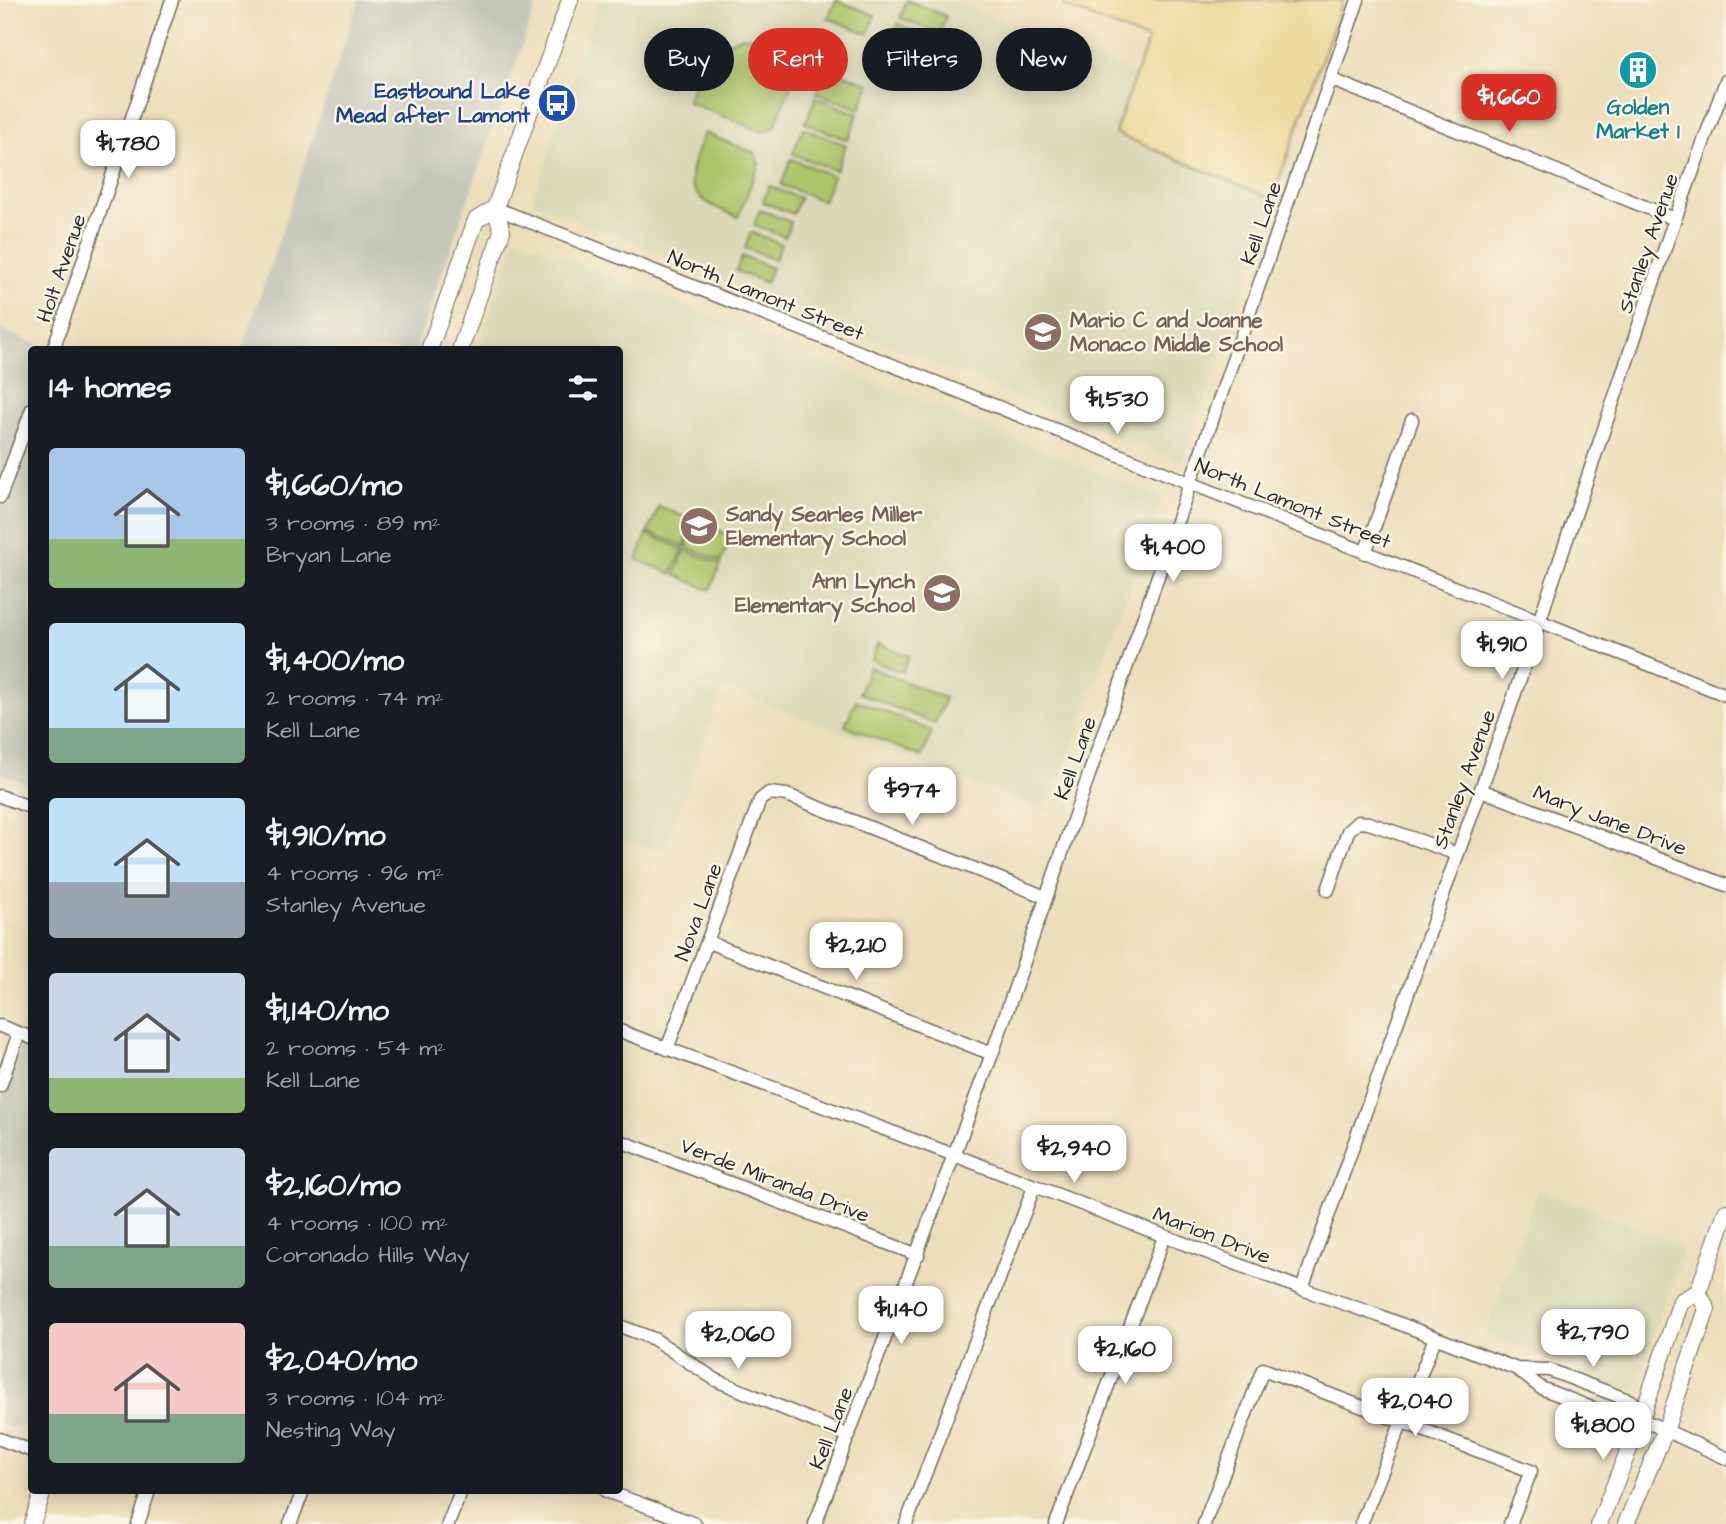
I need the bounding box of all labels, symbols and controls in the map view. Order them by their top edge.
chip: Buy [644,28,734,91]
chip: Rent [748,28,848,91]
chip: Filters [862,28,982,91]
chip: New [996,28,1092,91]
building icon: Golden Market 1 [1617,49,1659,91]
pin: $1,660 [1452,74,1566,134]
place label: Eastbound Lake Mead after Lamont [336,77,531,130]
text: $1,660 [1477,81,1541,113]
bus stop icon: Eastbound Lake Mead after Lamont [536,82,578,124]
place label: Golden Market 1 [1596,93,1680,146]
pin: $1,780 [71,120,185,180]
text: $1,780 [96,127,160,159]
street label: Stanley Avenue [1611,169,1688,318]
street label: Kell Lane [1234,178,1289,269]
street label: Holt Avenue [29,210,94,326]
street label: North Lamont Street [663,243,869,348]
place label: Mario C and Joanne Monaco Middle School [1070,306,1284,359]
school or university icon: Mario C and Joanne Monaco Middle School [1022,311,1064,353]
text: 14 homes [49,367,172,409]
icon: filters [564,369,602,407]
pin: $1,530 [1060,376,1174,436]
text: $1,530 [1086,383,1148,415]
street label: North Lamont Street [1190,451,1396,556]
text: $1,660/mo [266,465,402,507]
icon: home [105,476,189,560]
place label: Sandy Searles Miller Elementary School [725,500,923,556]
school or university icon: Sandy Searles Miller Elementary School [678,505,720,547]
text: 3 rooms · 89 m² [266,507,440,539]
pin: $1,400 [1116,524,1230,584]
text: $1,400 [1141,531,1205,563]
text: Bryan Lane [266,539,392,571]
place label: Ann Lynch Elementary School [735,567,916,623]
school or university icon: Ann Lynch Elementary School [921,572,963,614]
pin: $1,910 [1445,622,1559,681]
text: $1,910 [1477,628,1527,660]
text: $1,400/mo [266,640,404,682]
icon: home [105,651,189,735]
text: 2 rooms · 74 m² [266,682,444,714]
street label: Stanley Avenue [1426,706,1505,853]
street label: Kell Lane [1047,713,1104,804]
text: Kell Lane [266,714,360,746]
pin: $974 [871,768,953,827]
text: $974 [884,774,940,806]
street label: Mary Jane Drive [1528,778,1691,865]
text: $1,910/mo [266,815,386,857]
icon: home [105,826,189,910]
text: 4 rooms · 96 m² [266,857,444,889]
street label: Nova Lane [667,859,730,965]
text: Stanley Avenue [266,889,426,921]
pin: $2,210 [799,922,913,982]
text: $2,210 [826,929,886,961]
text: $1,140/mo [266,990,389,1032]
icon: home [105,1001,189,1085]
text: 2 rooms · 54 m² [266,1032,446,1064]
text: Kell Lane [266,1064,360,1096]
pin: $2,940 [1017,1126,1131,1185]
street label: Verde Miranda Drive [676,1131,874,1230]
text: $2,940 [1037,1132,1111,1164]
text: $2,160/mo [266,1165,401,1207]
icon: home [105,1176,189,1260]
street label: Marion Drive [1149,1200,1275,1271]
text: 4 rooms · 100 m² [266,1207,448,1239]
text: Coronado Hills Way [266,1239,469,1271]
pin: $1,140 [844,1286,958,1346]
text: $1,140 [875,1293,927,1325]
pin: $2,790 [1536,1310,1650,1369]
pin: $2,060 [681,1312,795,1371]
text: $2,790 [1557,1316,1629,1348]
text: $2,060 [701,1318,775,1350]
pin: $2,160 [1068,1326,1182,1386]
text: $2,160 [1094,1333,1156,1365]
text: $2,040/mo [266,1340,417,1382]
icon: home [105,1351,189,1435]
pin: $2,040 [1358,1378,1472,1438]
text: 3 rooms · 104 m² [266,1382,445,1414]
street label: Kell Lane [802,1383,860,1474]
text: $2,040 [1378,1385,1452,1417]
pin: $1,800 [1546,1402,1660,1462]
text: $1,800 [1571,1409,1635,1441]
text: Nesting Way [266,1414,396,1446]

